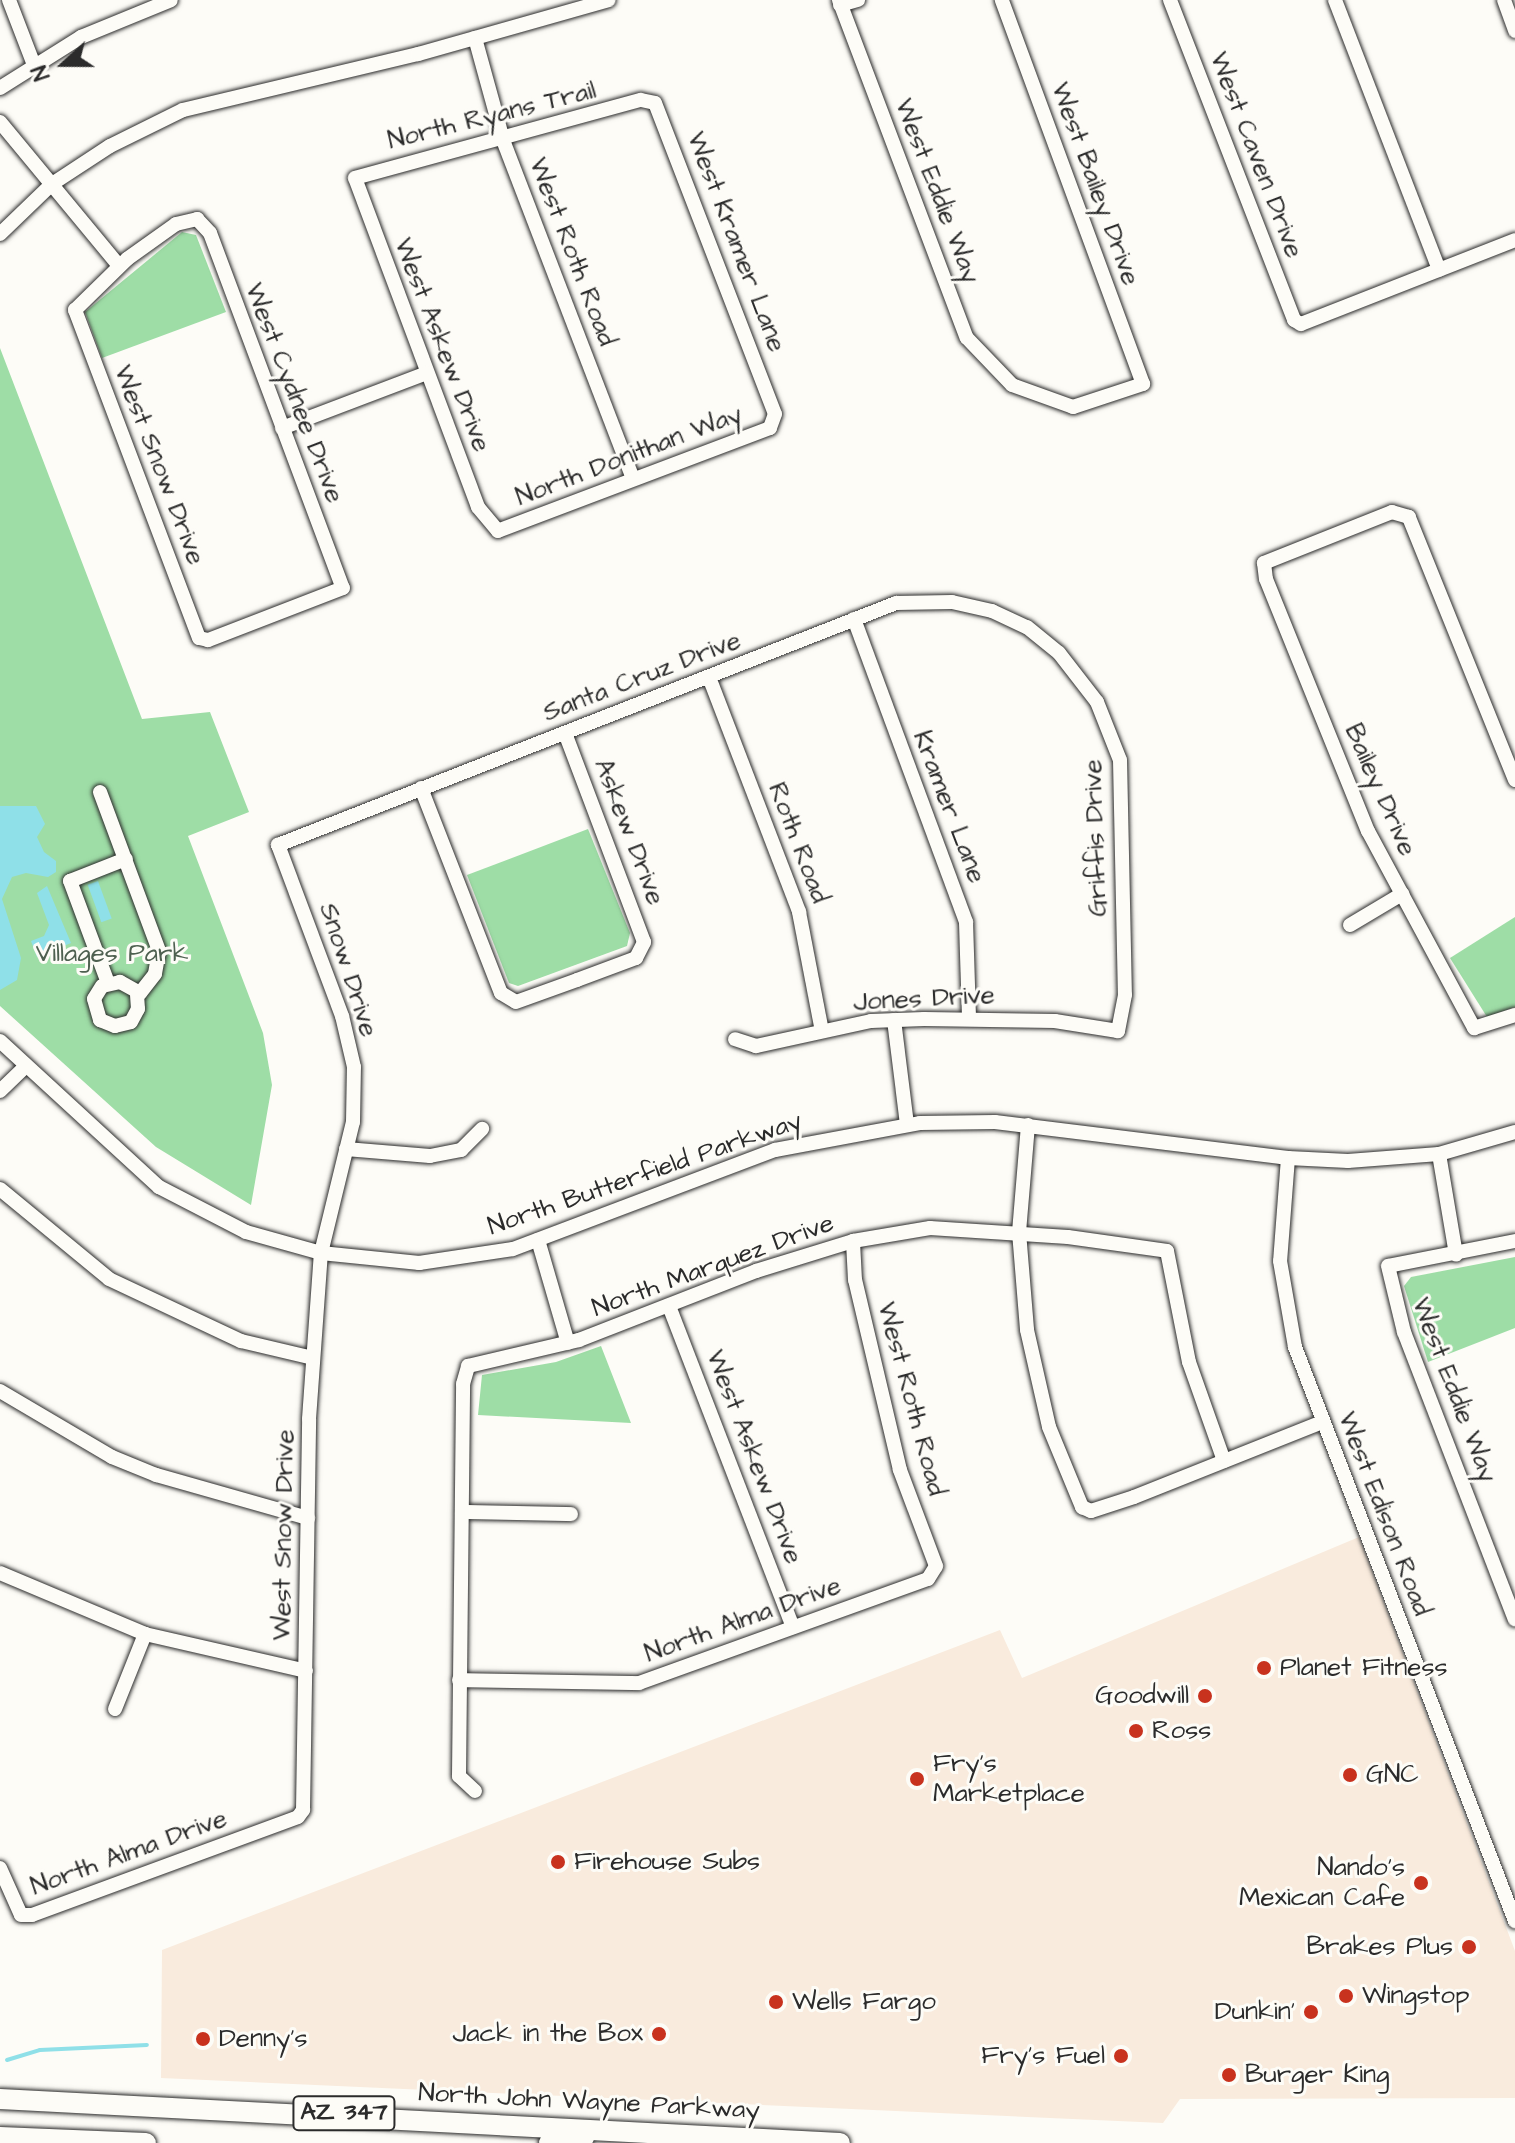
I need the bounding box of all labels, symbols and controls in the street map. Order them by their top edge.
north arrow [24,24,104,104]
street label: West Caven Drive [1202,48,1310,262]
text: N [24,61,58,85]
street label: North Ryans Trail [385,75,599,157]
street label: West Bailey Drive [1044,78,1146,290]
street label: West Eddie Way [888,94,986,288]
street label: West Kramer Lane [680,128,792,356]
street label: West Roth Road [522,153,622,351]
street label: West Askew Drive [387,234,497,456]
street label: West Cydnee Drive [238,279,350,507]
street label: West Snow Drive [107,361,211,569]
street label: North Donithan Way [512,399,746,513]
street label: Santa Cruz Drive [539,625,745,729]
street label: Bailey Drive [1337,719,1423,861]
street label: Kramer Lane [906,726,992,888]
street label: Askew Drive [587,755,671,909]
street label: Griffis Drive [1078,759,1114,917]
street label: Roth Road [761,778,835,908]
street label: Snow Drive [312,899,384,1041]
park label: Villages Park [36,938,188,970]
street label: Jones Drive [852,980,996,1018]
street label: North Butterfield Parkway [484,1106,806,1242]
street label: North Marquez Drive [588,1208,838,1324]
street label: West Eddie Way [1405,1293,1503,1487]
street label: West Roth Road [870,1299,952,1499]
street label: West Askew Drive [699,1346,809,1568]
street label: West Edison Road [1331,1408,1437,1620]
street label: West Snow Drive [267,1429,301,1641]
street label: North Alma Drive [641,1570,845,1670]
place label: Planet Fitness [1280,1652,1448,1684]
marker: Planet Fitness [1255,1659,1273,1677]
place label: Goodwill [1095,1680,1189,1712]
marker: Goodwill [1196,1687,1214,1705]
place label: Ross [1152,1715,1211,1747]
marker: Ross [1127,1722,1145,1740]
place label: Fry's Marketplace [933,1748,1085,1810]
place label: GNC [1366,1759,1419,1791]
marker: GNC [1341,1766,1359,1784]
marker: Fry's Marketplace [908,1770,926,1788]
street label: North Alma Drive [27,1803,231,1903]
place label: Firehouse Subs [574,1846,760,1878]
place label: Nando's Mexican Cafe [1239,1852,1405,1914]
marker: Firehouse Subs [549,1853,567,1871]
marker: Nando's Mexican Cafe [1412,1874,1430,1892]
place label: Brakes Plus [1307,1931,1453,1963]
marker: Brakes Plus [1460,1938,1478,1956]
place label: Wingstop [1362,1980,1469,2012]
place label: Wells Fargo [792,1986,936,2018]
marker: Wingstop [1337,1987,1355,2005]
marker: Wells Fargo [767,1993,785,2011]
place label: Dunkin' [1215,1996,1295,2028]
marker: Dunkin' [1302,2003,1320,2021]
place label: Jack in the Box [453,2018,643,2050]
place label: Denny's [219,2023,307,2055]
marker: Jack in the Box [650,2025,668,2043]
marker: Denny's [194,2030,212,2048]
place label: Fry's Fuel [981,2040,1105,2072]
marker: Fry's Fuel [1112,2047,1130,2065]
place label: Burger King [1245,2059,1389,2091]
marker: Burger King [1220,2066,1238,2084]
street label: North John Wayne Parkway [418,2077,760,2127]
road number: AZ 347 [292,2093,396,2133]

